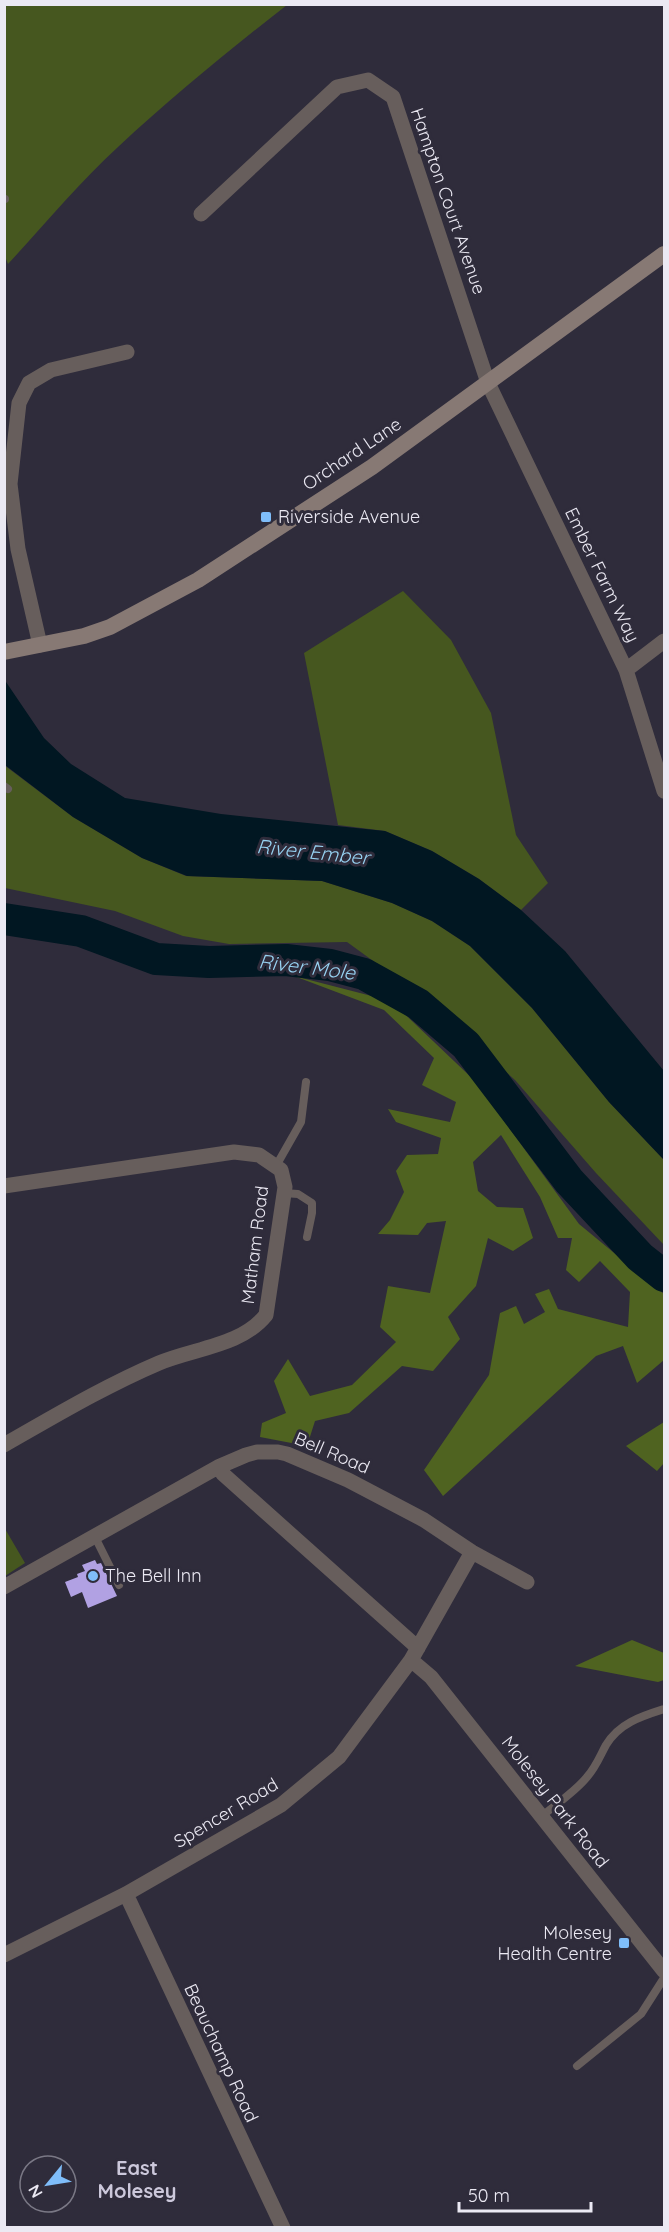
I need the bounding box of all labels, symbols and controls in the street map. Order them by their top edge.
street label: Hampton Court Avenue [406,105,491,297]
street label: Orchard Lane [298,412,405,495]
street label: Ember Farm Way [560,504,645,646]
place label: Riverside Avenue [278,505,420,528]
marker: Riverside Avenue [259,510,273,524]
water label: River Ember [255,833,373,870]
water label: River Mole [257,948,357,985]
street label: Matham Road [236,1184,273,1305]
street label: Bell Road [291,1426,373,1479]
place label: The Bell Inn [105,1564,202,1587]
marker: The Bell Inn [86,1569,100,1583]
street label: Molesey Park Road [497,1731,614,1872]
street label: Spencer Road [169,1772,282,1853]
place label: Molesey Health Centre [497,1921,612,1965]
marker: Molesey Health Centre [617,1936,631,1950]
street label: Beauchamp Road [179,1980,264,2126]
north arrow [18,2154,78,2214]
district label: East Molesey [98,2155,176,2203]
scale bar [459,2175,591,2213]
text: N [23,2181,47,2202]
text: 50 m [468,2184,510,2207]

